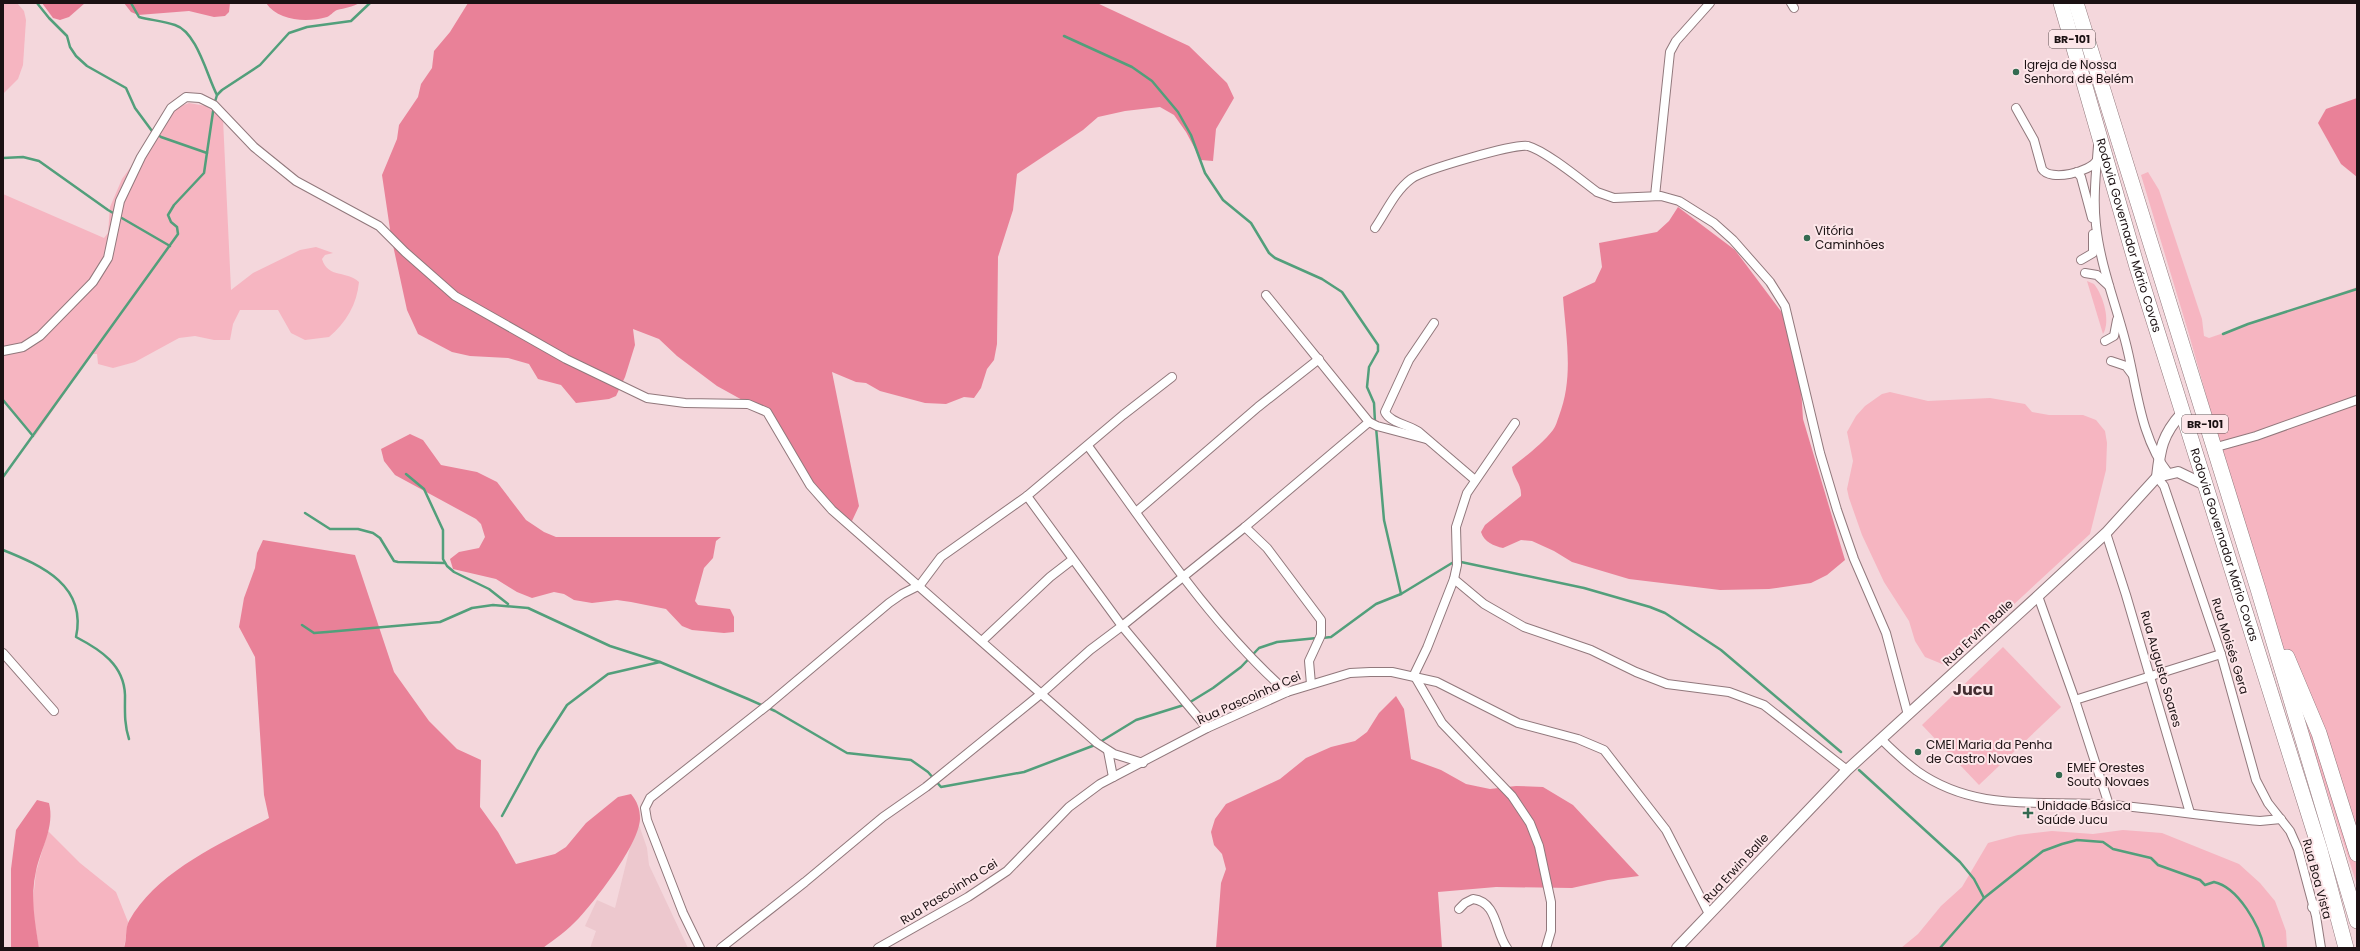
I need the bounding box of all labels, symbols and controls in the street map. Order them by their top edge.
road number: BR-101 [2049,30,2095,48]
place label: Igreja de Nossa Senhora de Belém [2024,56,2134,87]
marker: Igreja de Nossa Senhora de Belém [2011,67,2021,77]
street label: Rodovia Governador Mário Covas [2092,136,2166,334]
place label: Vitória Caminhões [1815,222,1884,253]
marker: Vitória Caminhões [1802,233,1812,243]
road number: BR-101 [2182,415,2228,433]
street label: Rodovia Governador Mário Covas [2186,446,2263,644]
street label: Rua Ervim Balle [1939,595,2017,670]
street label: Rua Moisés Gera [2208,596,2253,696]
street label: Rua Augusto Soares [2137,609,2186,729]
street label: Rua Pascoinha Cei [1194,667,1303,728]
district label: Jucu [1953,678,1993,701]
place label: CMEI Maria da Penha de Castro Novaes [1926,736,2052,767]
marker: CMEI Maria da Penha de Castro Novaes [1913,747,1923,757]
place label: EMEF Orestes Souto Novaes [2067,759,2149,790]
marker: EMEF Orestes Souto Novaes [2054,770,2064,780]
place label: Unidade Básica Saúde Jucu [2037,797,2131,828]
marker: Unidade Básica Saúde Jucu [2022,807,2034,819]
street label: Rua Erwin Balle [1699,829,1772,906]
street label: Rua Boa Vista [2299,837,2336,921]
street label: Rua Pascoinha Cei [897,855,1001,928]

